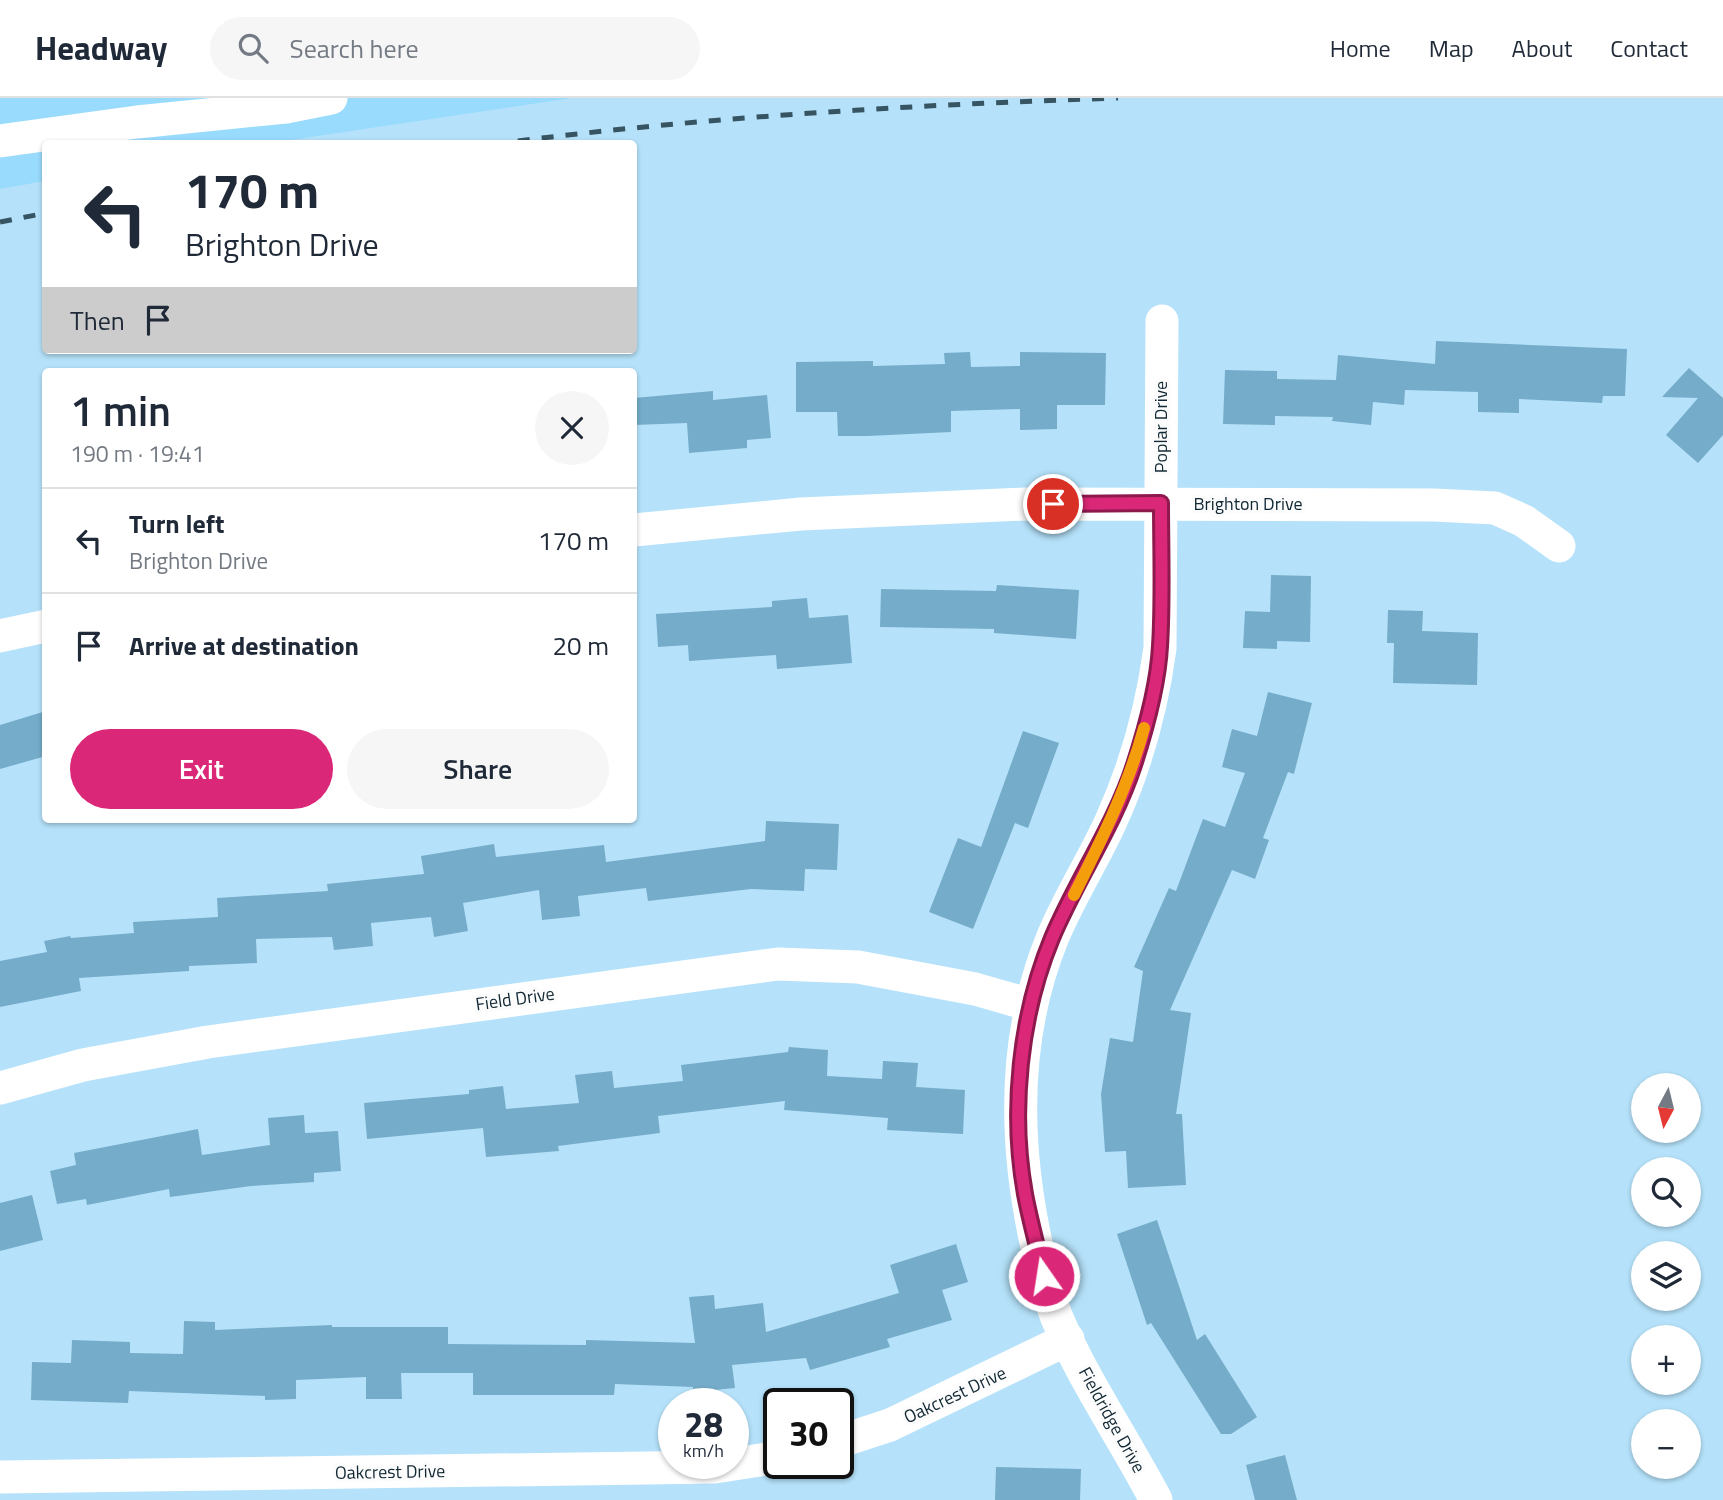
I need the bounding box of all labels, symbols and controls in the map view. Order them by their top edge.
search box [210,17,700,80]
text: Headway [35,23,168,73]
icon: search [234,29,272,67]
text: Search here [290,29,419,68]
text: Home [1330,30,1391,66]
text: Map [1429,30,1474,66]
text: About [1512,30,1572,66]
text: Contact [1610,30,1688,66]
text: 170 m [185,152,319,227]
icon: left [70,168,161,259]
text: Brighton Drive [185,220,379,268]
text: Then [70,301,125,340]
icon: arrive [139,301,177,339]
text: 1 min [70,378,171,442]
street label: Poplar Drive [1147,381,1174,473]
button: close [535,391,609,465]
text: 190 m · 19:41 [70,436,205,471]
pin [1023,474,1083,534]
icon: arrive [1034,485,1072,523]
street label: Brighton Drive [1194,490,1302,517]
text: Turn left [129,504,224,543]
text: 170 m [538,521,609,560]
icon: left [70,522,108,560]
text: Brighton Drive [129,543,268,578]
text: Arrive at destination [129,626,359,665]
text: 20 m [552,626,609,665]
icon: arrive [70,627,108,665]
button: Exit [70,729,333,809]
button: Share [347,729,609,809]
street label: Field Drive [474,980,556,1017]
north arrow [1631,1073,1701,1143]
map controls [1631,1073,1701,1479]
button: search [1631,1157,1701,1227]
position arrow [1007,1239,1081,1313]
button: layers [1631,1241,1701,1311]
button: + [1631,1325,1701,1395]
street label: Oakcrest Drive [899,1359,1010,1430]
street label: Fieldridge Drive [1072,1362,1153,1478]
speed limit sign: 30 [763,1388,854,1479]
text: 28 [684,1397,723,1451]
button: − [1631,1409,1701,1479]
text: km/h [683,1437,724,1464]
street label: Oakcrest Drive [335,1457,445,1486]

